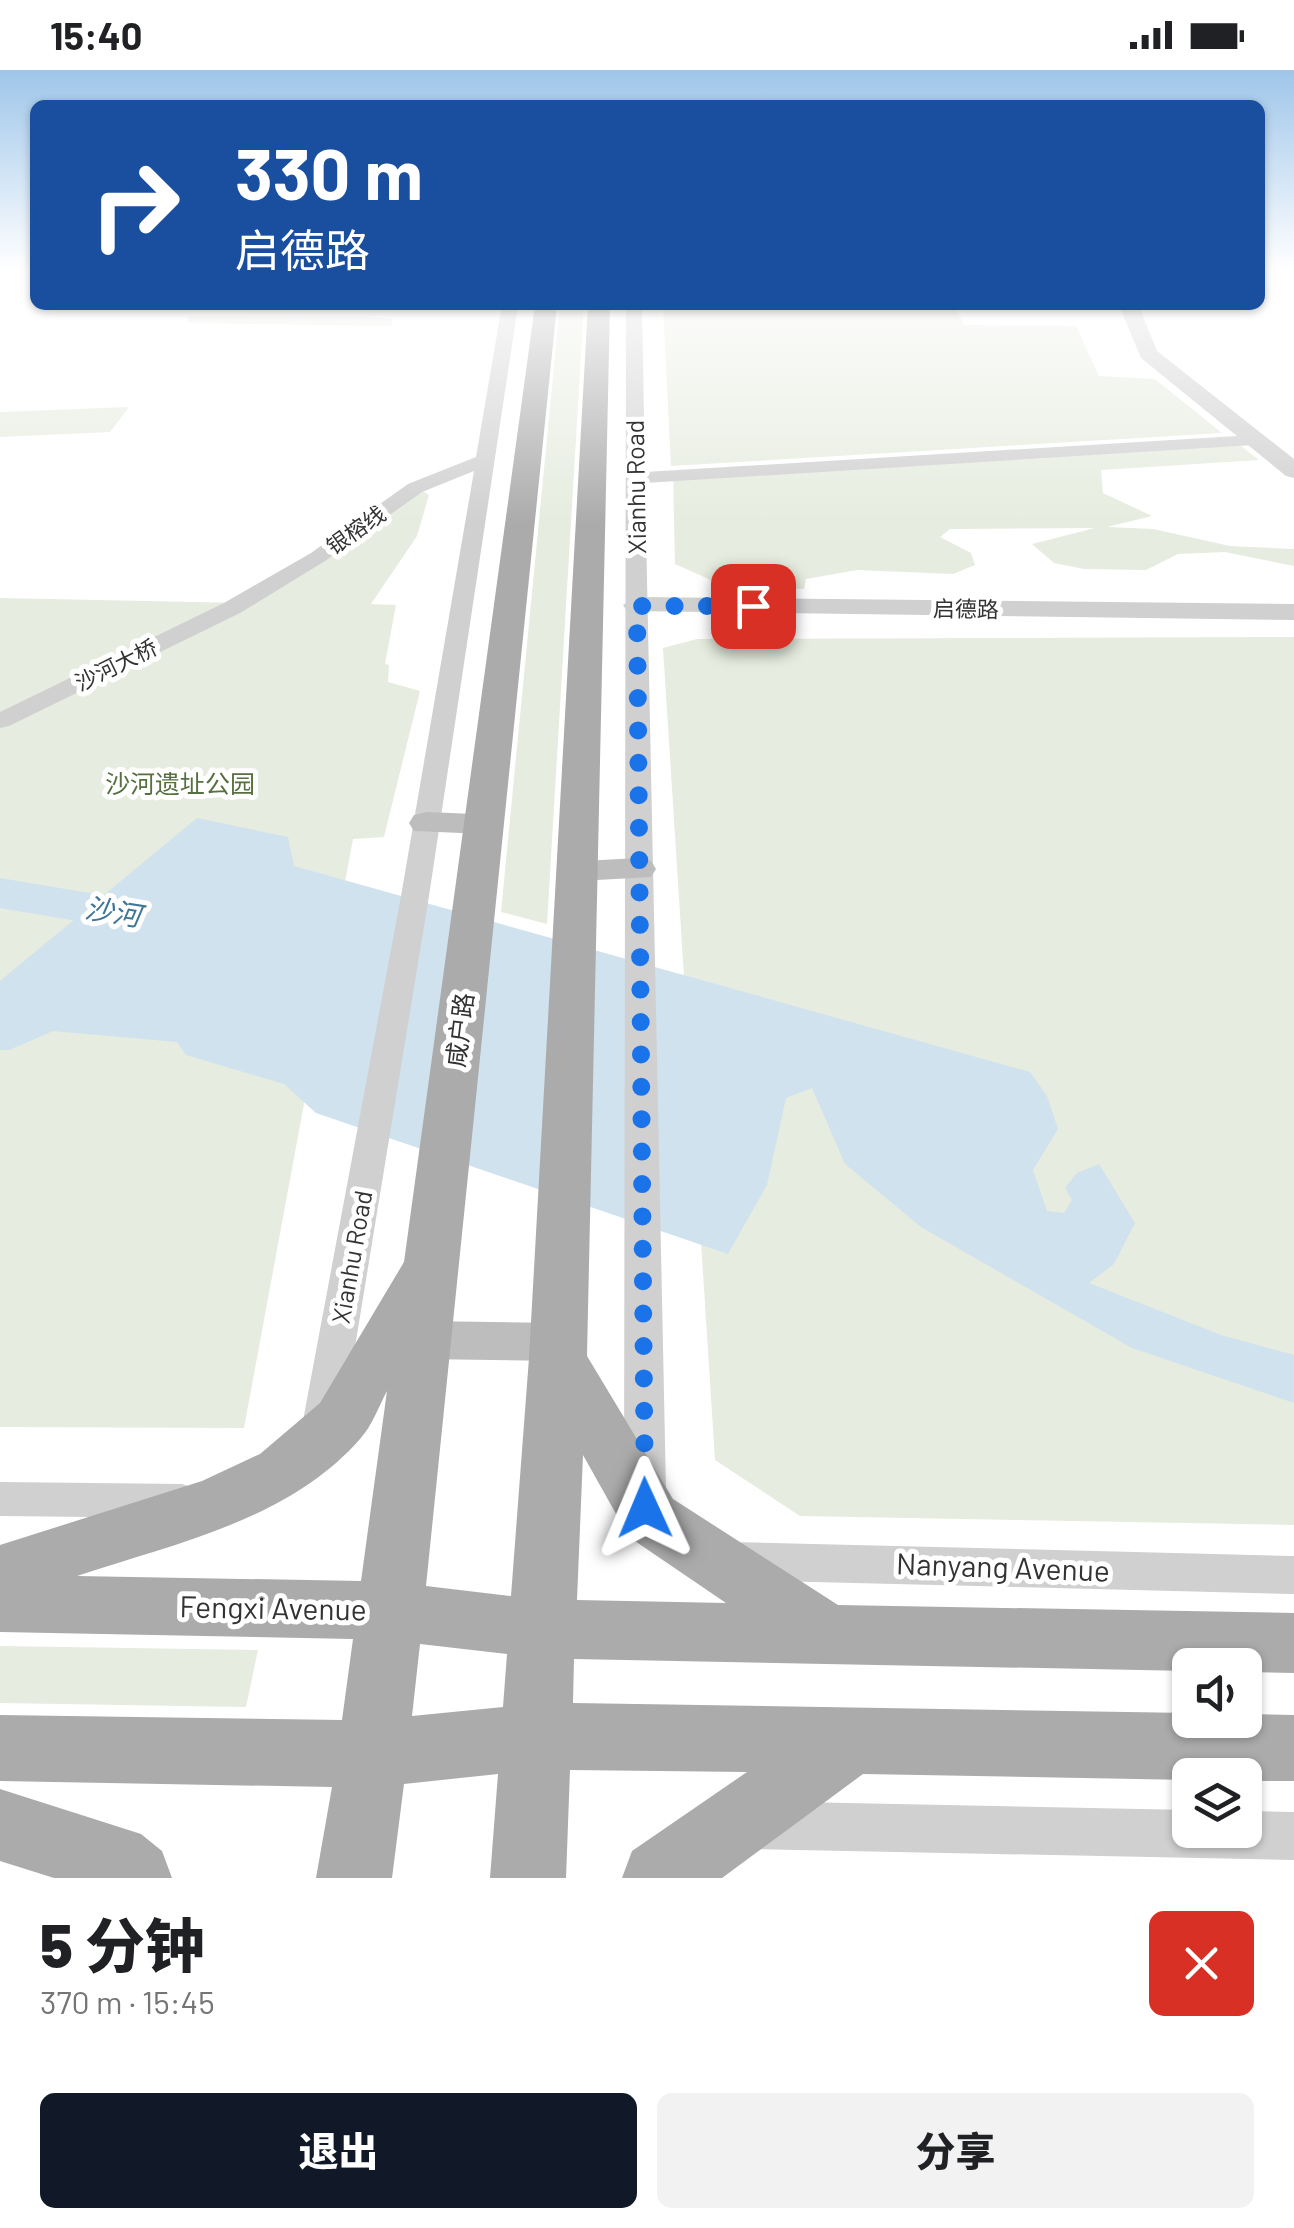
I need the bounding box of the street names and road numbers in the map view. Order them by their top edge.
street label: Xianhu Road [619,420,651,555]
street label: 银榕线 [321,500,390,559]
street label: 启德路 [933,594,999,622]
street label: 沙河大桥 [70,633,161,695]
street label: 咸户路 [440,991,478,1069]
street label: Xianhu Road [325,1188,377,1326]
street label: Nanyang Avenue [896,1544,1111,1588]
street label: Fengxi Avenue [179,1587,367,1627]

